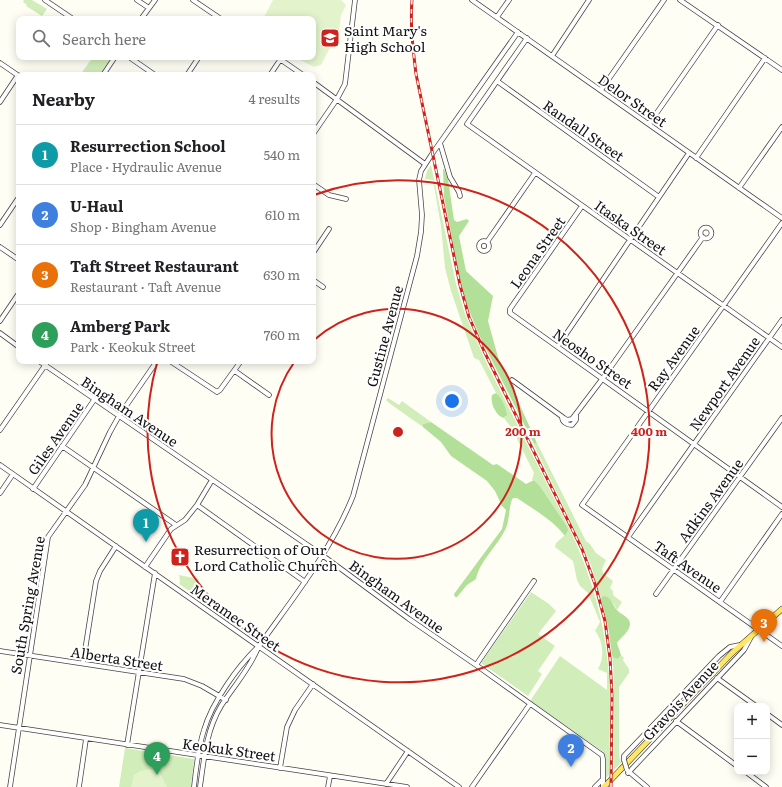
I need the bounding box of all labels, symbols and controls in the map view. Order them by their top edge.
search box [16,16,316,60]
place label: Saint Mary's High School [344,20,427,56]
icon: search [30,27,52,49]
text: Search here [62,27,146,50]
school or university icon: Saint Mary's High School [319,27,341,49]
street label: Delor Street [595,69,672,131]
text: Nearby [32,86,95,111]
text: 4 results [249,89,300,108]
street label: Randall Street [539,95,629,166]
text: Resurrection School [70,134,226,157]
text: 1 [42,145,48,164]
text: 540 m [264,145,300,164]
text: Place · Hydraulic Avenue [70,157,222,176]
text: U-Haul [70,194,123,217]
street label: Itaska Street [591,195,671,259]
text: 2 [42,205,48,224]
text: 610 m [265,205,300,224]
street label: Leona Street [505,212,569,292]
text: Shop · Bingham Avenue [70,217,216,236]
text: Taft Street Restaurant [70,254,239,277]
text: 3 [41,265,49,284]
text: 630 m [263,265,300,284]
text: Restaurant · Taft Avenue [70,277,221,296]
street label: Gustine Avenue [361,283,407,389]
text: Amberg Park [70,314,170,337]
street label: Ray Avenue [642,321,704,395]
street label: Neosho Street [549,323,637,393]
text: 4 [41,325,49,344]
text: 760 m [264,325,300,344]
street label: Newport Avenue [684,332,764,434]
text: Park · Keokuk Street [70,337,196,356]
street label: Bingham Avenue [78,371,182,451]
your location [442,391,462,411]
street label: Giles Avenue [22,397,88,479]
text: 200 m [505,422,541,440]
text: 400 m [631,422,667,440]
centre of rings [391,425,405,439]
street label: Adkins Avenue [673,454,747,546]
pin: 1 [133,509,159,542]
street label: South Spring Avenue [5,534,49,676]
street label: Taft Avenue [650,535,726,597]
place label: Resurrection of Our Lord Catholic Church [194,539,338,575]
church icon: Resurrection of Our Lord Catholic Church [169,546,191,568]
street label: Bingham Avenue [345,555,449,637]
street label: Meramec Street [187,579,285,656]
pin: 3 [751,609,777,642]
street label: Alberta Street [69,641,165,675]
street label: Gravois Avenue [637,655,723,745]
map controls [734,703,770,775]
button: + [734,703,770,739]
street label: Keokuk Street [181,733,277,766]
pin: 2 [558,734,584,767]
button: − [734,739,770,775]
pin: 4 [144,742,170,775]

